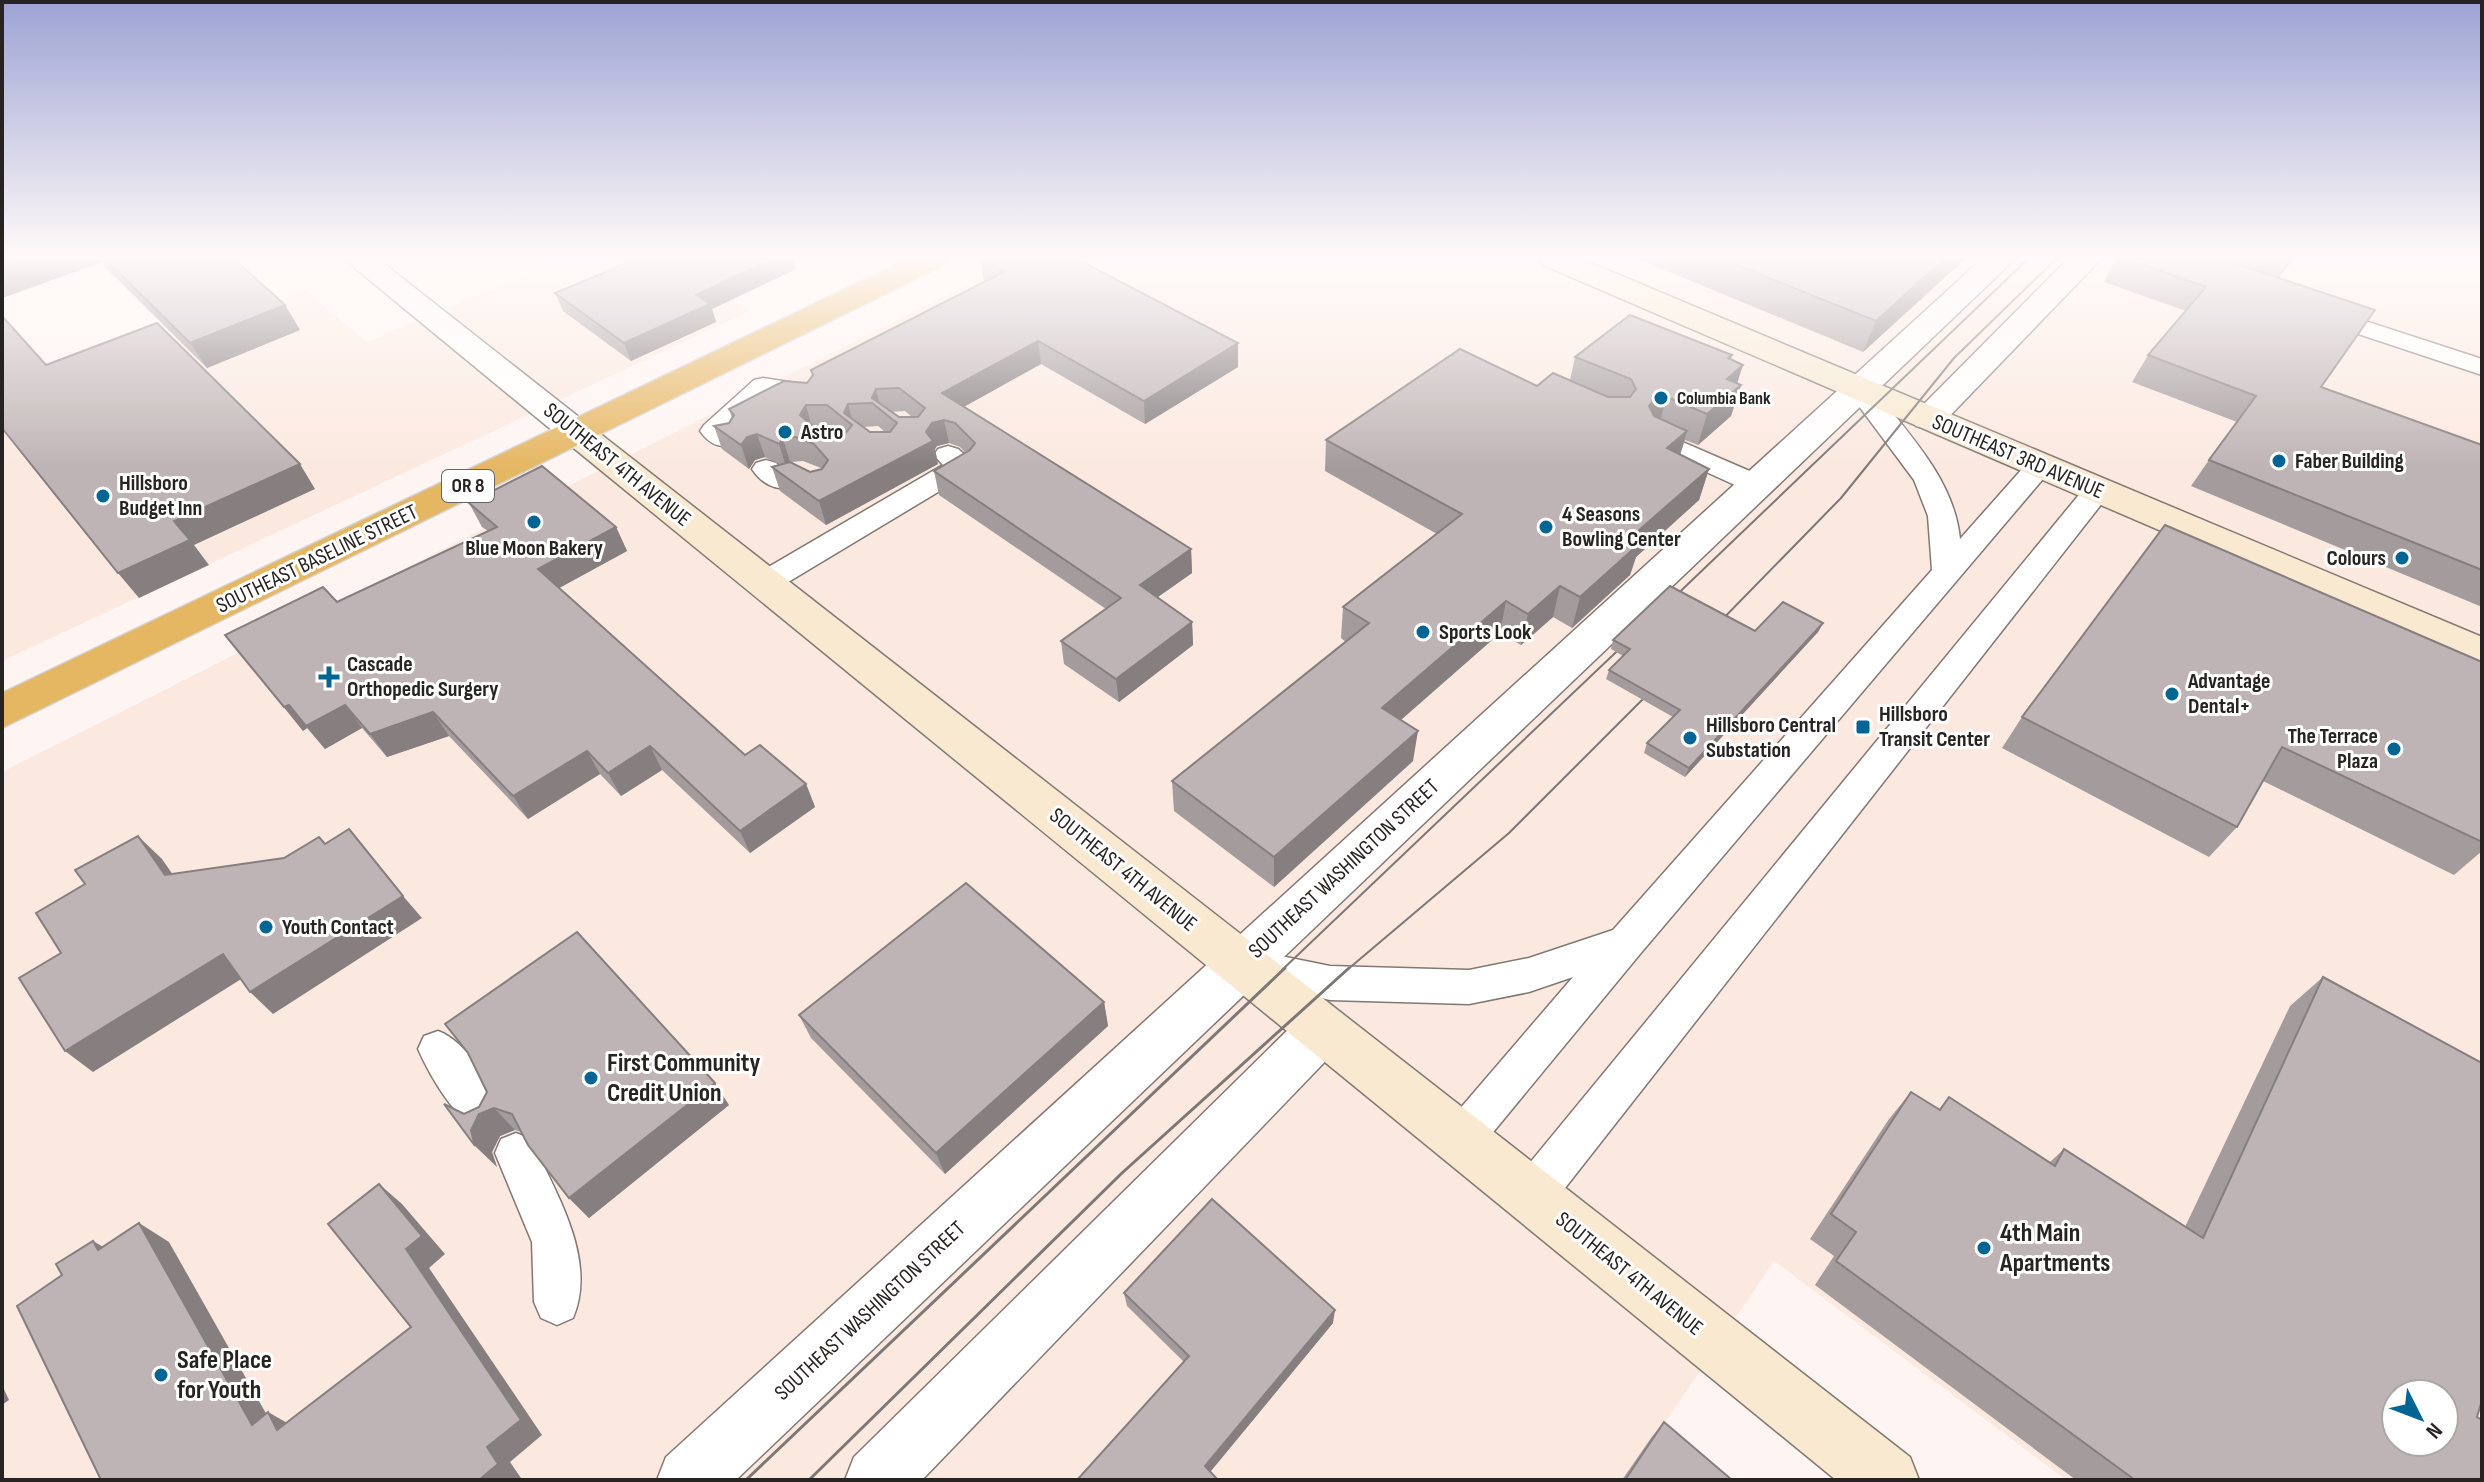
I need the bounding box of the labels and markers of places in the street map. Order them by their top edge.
place label: Columbia Bank [1677,388,1771,409]
marker: Columbia Bank [1652,389,1670,407]
place label: Astro [800,419,843,446]
marker: Astro [776,423,794,441]
place label: Faber Building [2295,448,2404,475]
marker: Faber Building [2270,452,2288,470]
place label: Hillsboro Budget Inn [119,470,202,522]
marker: Hillsboro Budget Inn [94,487,112,505]
place label: 4 Seasons Bowling Center [1562,501,1681,553]
marker: Blue Moon Bakery [525,513,543,531]
marker: 4 Seasons Bowling Center [1537,518,1555,536]
place label: Blue Moon Bakery [465,535,603,562]
place label: Colours [2327,545,2386,572]
marker: Colours [2393,549,2411,567]
place label: Sports Look [1439,619,1532,646]
marker: Sports Look [1414,623,1432,641]
place label: Cascade Orthopedic Surgery [347,651,498,703]
marker: Cascade Orthopedic Surgery [318,666,340,688]
place label: Advantage Dental+ [2187,668,2270,720]
marker: Advantage Dental+ [2163,685,2181,703]
place label: Hillsboro Transit Center [1879,701,1990,753]
place label: Hillsboro Central Substation [1706,712,1836,764]
marker: Hillsboro Transit Center [1854,718,1872,736]
place label: The Terrace Plaza [2287,723,2378,775]
marker: Hillsboro Central Substation [1681,729,1699,747]
marker: The Terrace Plaza [2385,740,2403,758]
place label: Youth Contact [282,914,394,941]
marker: Youth Contact [257,918,275,936]
place label: First Community Credit Union [607,1048,761,1109]
marker: First Community Credit Union [582,1069,600,1087]
place label: 4th Main Apartments [1999,1218,2110,1279]
marker: 4th Main Apartments [1975,1239,1993,1257]
place label: Safe Place for Youth [177,1345,272,1406]
marker: Safe Place for Youth [152,1366,170,1384]

